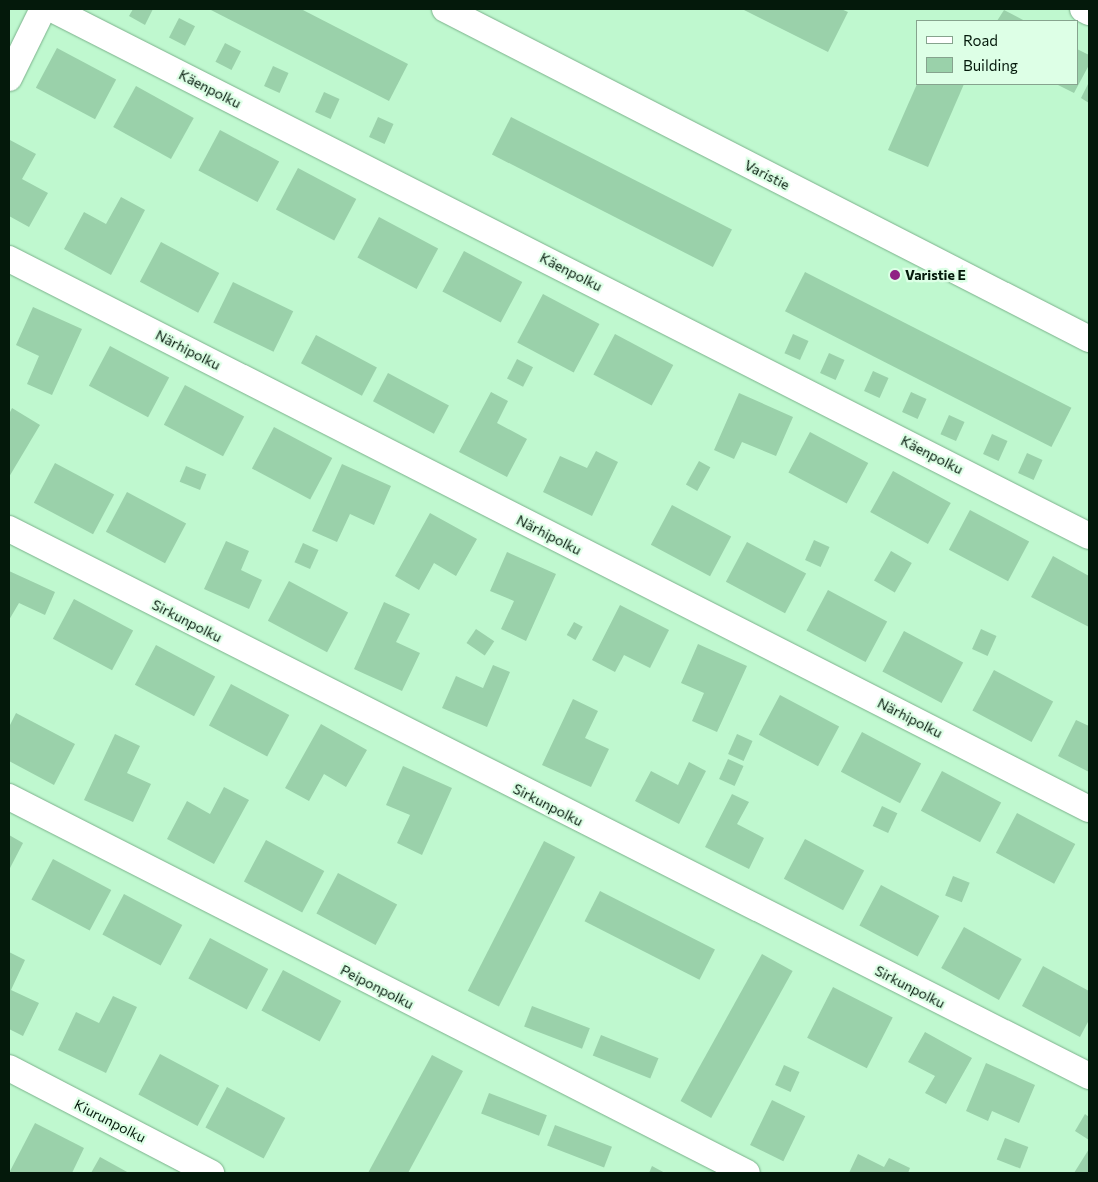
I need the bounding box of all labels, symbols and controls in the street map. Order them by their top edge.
legend [916,20,1078,85]
text: Road [963,31,998,49]
text: Building [963,56,1018,74]
street label: Käenpolku [176,66,244,112]
street label: Varistie [742,157,792,193]
street label: Käenpolku [537,249,605,295]
place label: Varistie E [905,267,966,283]
marker: Varistie E [889,269,901,281]
street label: Närhipolku [153,326,223,374]
street label: Käenpolku [898,432,966,478]
street label: Närhipolku [514,511,584,559]
street label: Sirkunpolku [149,596,225,646]
street label: Närhipolku [875,694,945,742]
street label: Sirkunpolku [510,780,586,830]
street label: Peiponpolku [338,961,416,1013]
street label: Sirkunpolku [872,962,948,1012]
street label: Kiurunpolku [72,1096,148,1146]

